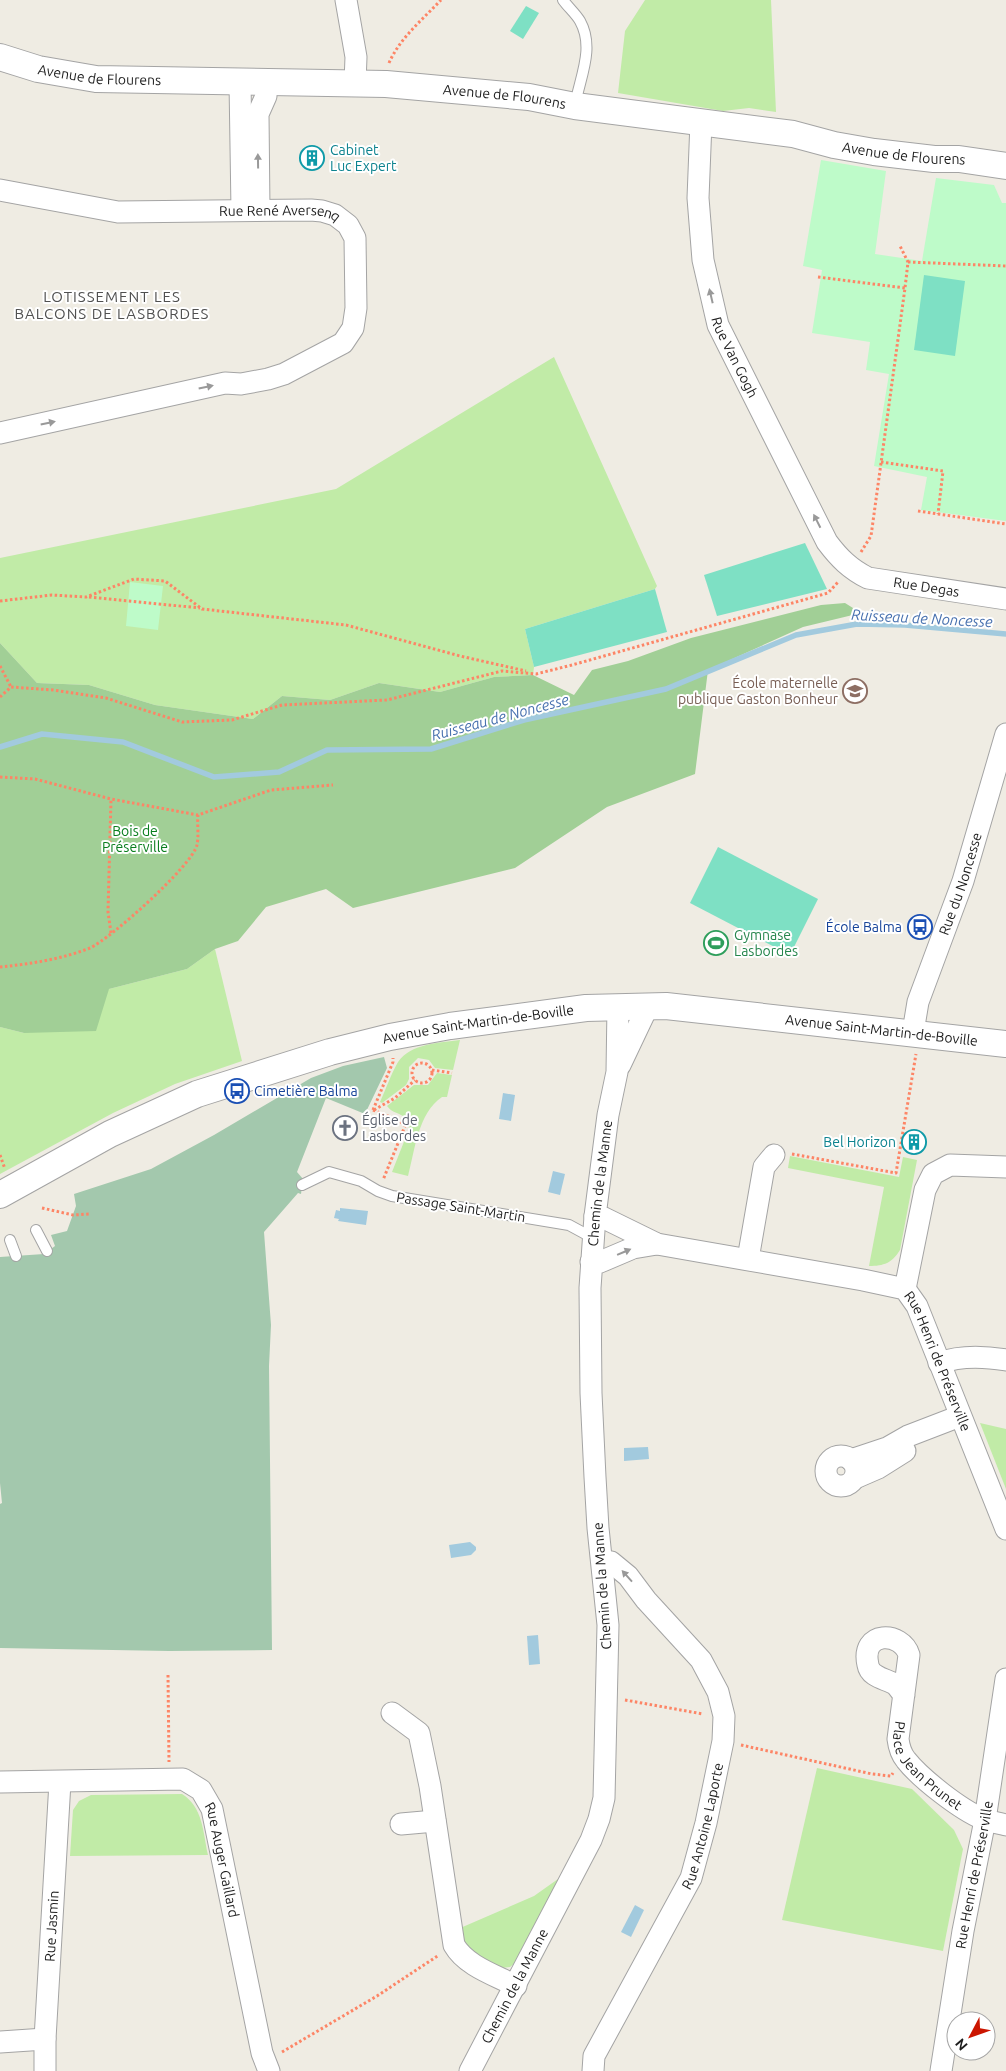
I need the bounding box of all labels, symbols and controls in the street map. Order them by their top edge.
street label: Avenue de Flourens [37,61,161,88]
street label: Avenue de Flourens [442,81,567,112]
street label: Avenue de Flourens [841,139,967,168]
place label: Cabinet Luc Expert [330,142,397,174]
building icon: Cabinet Luc Expert [299,145,325,171]
one-way arrow [254,153,262,169]
street label: Rue René Aversenq [219,202,344,225]
district label: LOTISSEMENT LES BALCONS DE LASBORDES [15,288,209,322]
one-way arrow [707,288,715,303]
street label: Rue Van Gogh [708,315,761,400]
one-way arrow [199,383,215,391]
one-way arrow [40,418,56,426]
one-way arrow [813,514,821,528]
street label: Rue Degas [892,574,961,600]
water label: Ruisseau de Noncesse [851,606,994,630]
place label: École maternelle publique Gaston Bonheur [678,674,839,707]
school or university icon: École maternelle publique Gaston Bonheur [842,678,868,704]
water label: Ruisseau de Noncesse [429,690,571,744]
park label: Bois de Préserville [102,823,168,855]
street label: Rue du Noncesse [936,831,985,937]
bus stop icon: École Balma [907,914,933,940]
place label: École Balma [826,918,902,935]
place label: Gymnase Lasbordes [734,927,798,959]
sports icon: Gymnase Lasbordes [703,930,729,956]
street label: Avenue Saint-Martin-de-Boville [381,1002,575,1047]
street label: Avenue Saint-Martin-de-Boville [784,1011,979,1049]
bus stop icon: Cimetière Balma [224,1078,250,1104]
place label: Cimetière Balma [254,1083,358,1099]
place label: Église de Lasbordes [362,1111,426,1144]
church icon: Église de Lasbordes [332,1115,358,1141]
street label: Chemin de la Manne [585,1119,615,1247]
building icon: Bel Horizon [901,1129,927,1155]
place label: Bel Horizon [823,1134,896,1150]
street label: Passage Saint-Martin [395,1189,527,1225]
one-way arrow [617,1248,631,1256]
street label: Rue Henri de Préserville [901,1288,974,1434]
street label: Chemin de la Manne [590,1522,614,1650]
one-way arrow [621,1570,633,1582]
street label: Place Jean Prunet [890,1720,966,1814]
street label: Rue Antoine Laporte [678,1761,726,1892]
street label: Rue Auger Gaillard [202,1799,242,1919]
street label: Rue Henri de Préserville [952,1800,996,1950]
street label: Rue Jasmin [42,1890,62,1962]
street label: Chemin de la Manne [478,1926,551,2046]
north arrow [946,2011,996,2061]
text: N [952,2035,971,2054]

